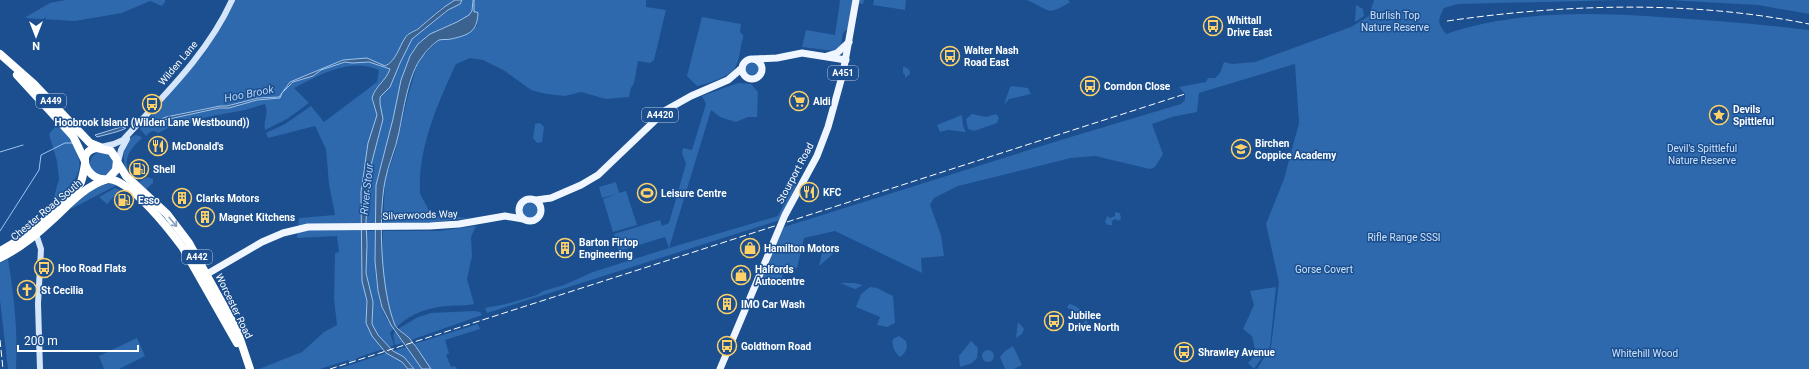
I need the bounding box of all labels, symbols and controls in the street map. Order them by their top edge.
park label: Burlish Top Nature Reserve [1361,10,1429,33]
bus stop icon: Whittall Drive East [1202,15,1224,37]
place label: Whittall Drive East [1227,15,1273,38]
north arrow [16,16,56,56]
text: N [32,39,40,52]
street label: Wilden Lane [156,39,200,87]
bus stop icon: Walter Nash Road East [939,45,961,67]
place label: Walter Nash Road East [964,45,1019,68]
road number: A451 [828,66,858,80]
bus stop icon: Corndon Close [1079,75,1101,97]
place label: Corndon Close [1104,81,1171,92]
water label: Hoo Brook [223,83,275,105]
supermarket icon: Aldi [788,90,810,112]
bus stop icon: Hoobrook Island (Wilden Lane Westbound)) [141,93,163,115]
road number: A449 [36,94,66,108]
place label: Aldi [813,96,831,107]
place icon: Devils Spittleful [1708,104,1730,126]
place label: Devils Spittleful [1733,104,1774,127]
road number: A4420 [642,108,678,122]
place label: Hoobrook Island (Wilden Lane Westbound)) [54,117,250,129]
restaurant icon: McDonald's [147,135,169,157]
school or university icon: Birchen Coppice Academy [1230,138,1252,160]
place label: Birchen Coppice Academy [1255,138,1337,161]
place label: McDonald's [172,141,224,152]
street label: Stourport Road [774,141,816,205]
park label: Devil's Spittleful Nature Reserve [1667,143,1737,166]
fuel station icon: Shell [128,158,150,180]
water label: River Stour [358,162,376,215]
place label: Shell [153,164,176,175]
street label: Chester Road South [9,177,83,243]
restaurant icon: KFC [798,181,820,203]
sports icon: Leisure Centre [636,182,658,204]
building icon: Clarks Motors [171,187,193,209]
place label: KFC [823,187,842,198]
place label: Leisure Centre [661,188,727,199]
fuel station icon: Esso [113,189,135,211]
place label: Clarks Motors [196,193,259,204]
place label: Esso [138,195,160,206]
building icon: Magnet Kitchens [194,206,216,228]
street label: Silverwoods Way [382,208,458,222]
place label: Magnet Kitchens [219,212,295,223]
one-way arrow [169,216,178,227]
park label: Rifle Range SSSI [1367,232,1441,243]
building icon: Barton Firtop Engineering [554,237,576,259]
place label: Barton Firtop Engineering [579,237,639,260]
shop icon: Hamilton Motors [739,237,761,259]
place label: Hamilton Motors [764,243,839,254]
road number: A442 [182,250,212,264]
bus stop icon: Hoo Road Flats [33,257,55,279]
place label: Hoo Road Flats [58,263,126,274]
shop icon: Halfords Autocentre [730,264,752,286]
place label: Halfords Autocentre [755,264,805,287]
park label: Gorse Covert [1295,264,1353,275]
street label: Worcester Road [214,272,254,340]
church icon: St Cecilia [16,279,38,301]
place label: St Cecilia [41,285,84,296]
building icon: IMO Car Wash [716,293,738,315]
place label: IMO Car Wash [741,299,805,310]
bus stop icon: Jubilee Drive North [1043,310,1065,332]
place label: Jubilee Drive North [1068,310,1120,333]
scale bar [18,327,138,353]
text: 200 m [24,334,58,348]
bus stop icon: Goldthorn Road [716,335,738,357]
place label: Goldthorn Road [741,341,812,352]
bus stop icon: Shrawley Avenue [1173,341,1195,363]
place label: Shrawley Avenue [1198,347,1276,358]
park label: Whitehill Wood [1612,348,1678,359]

